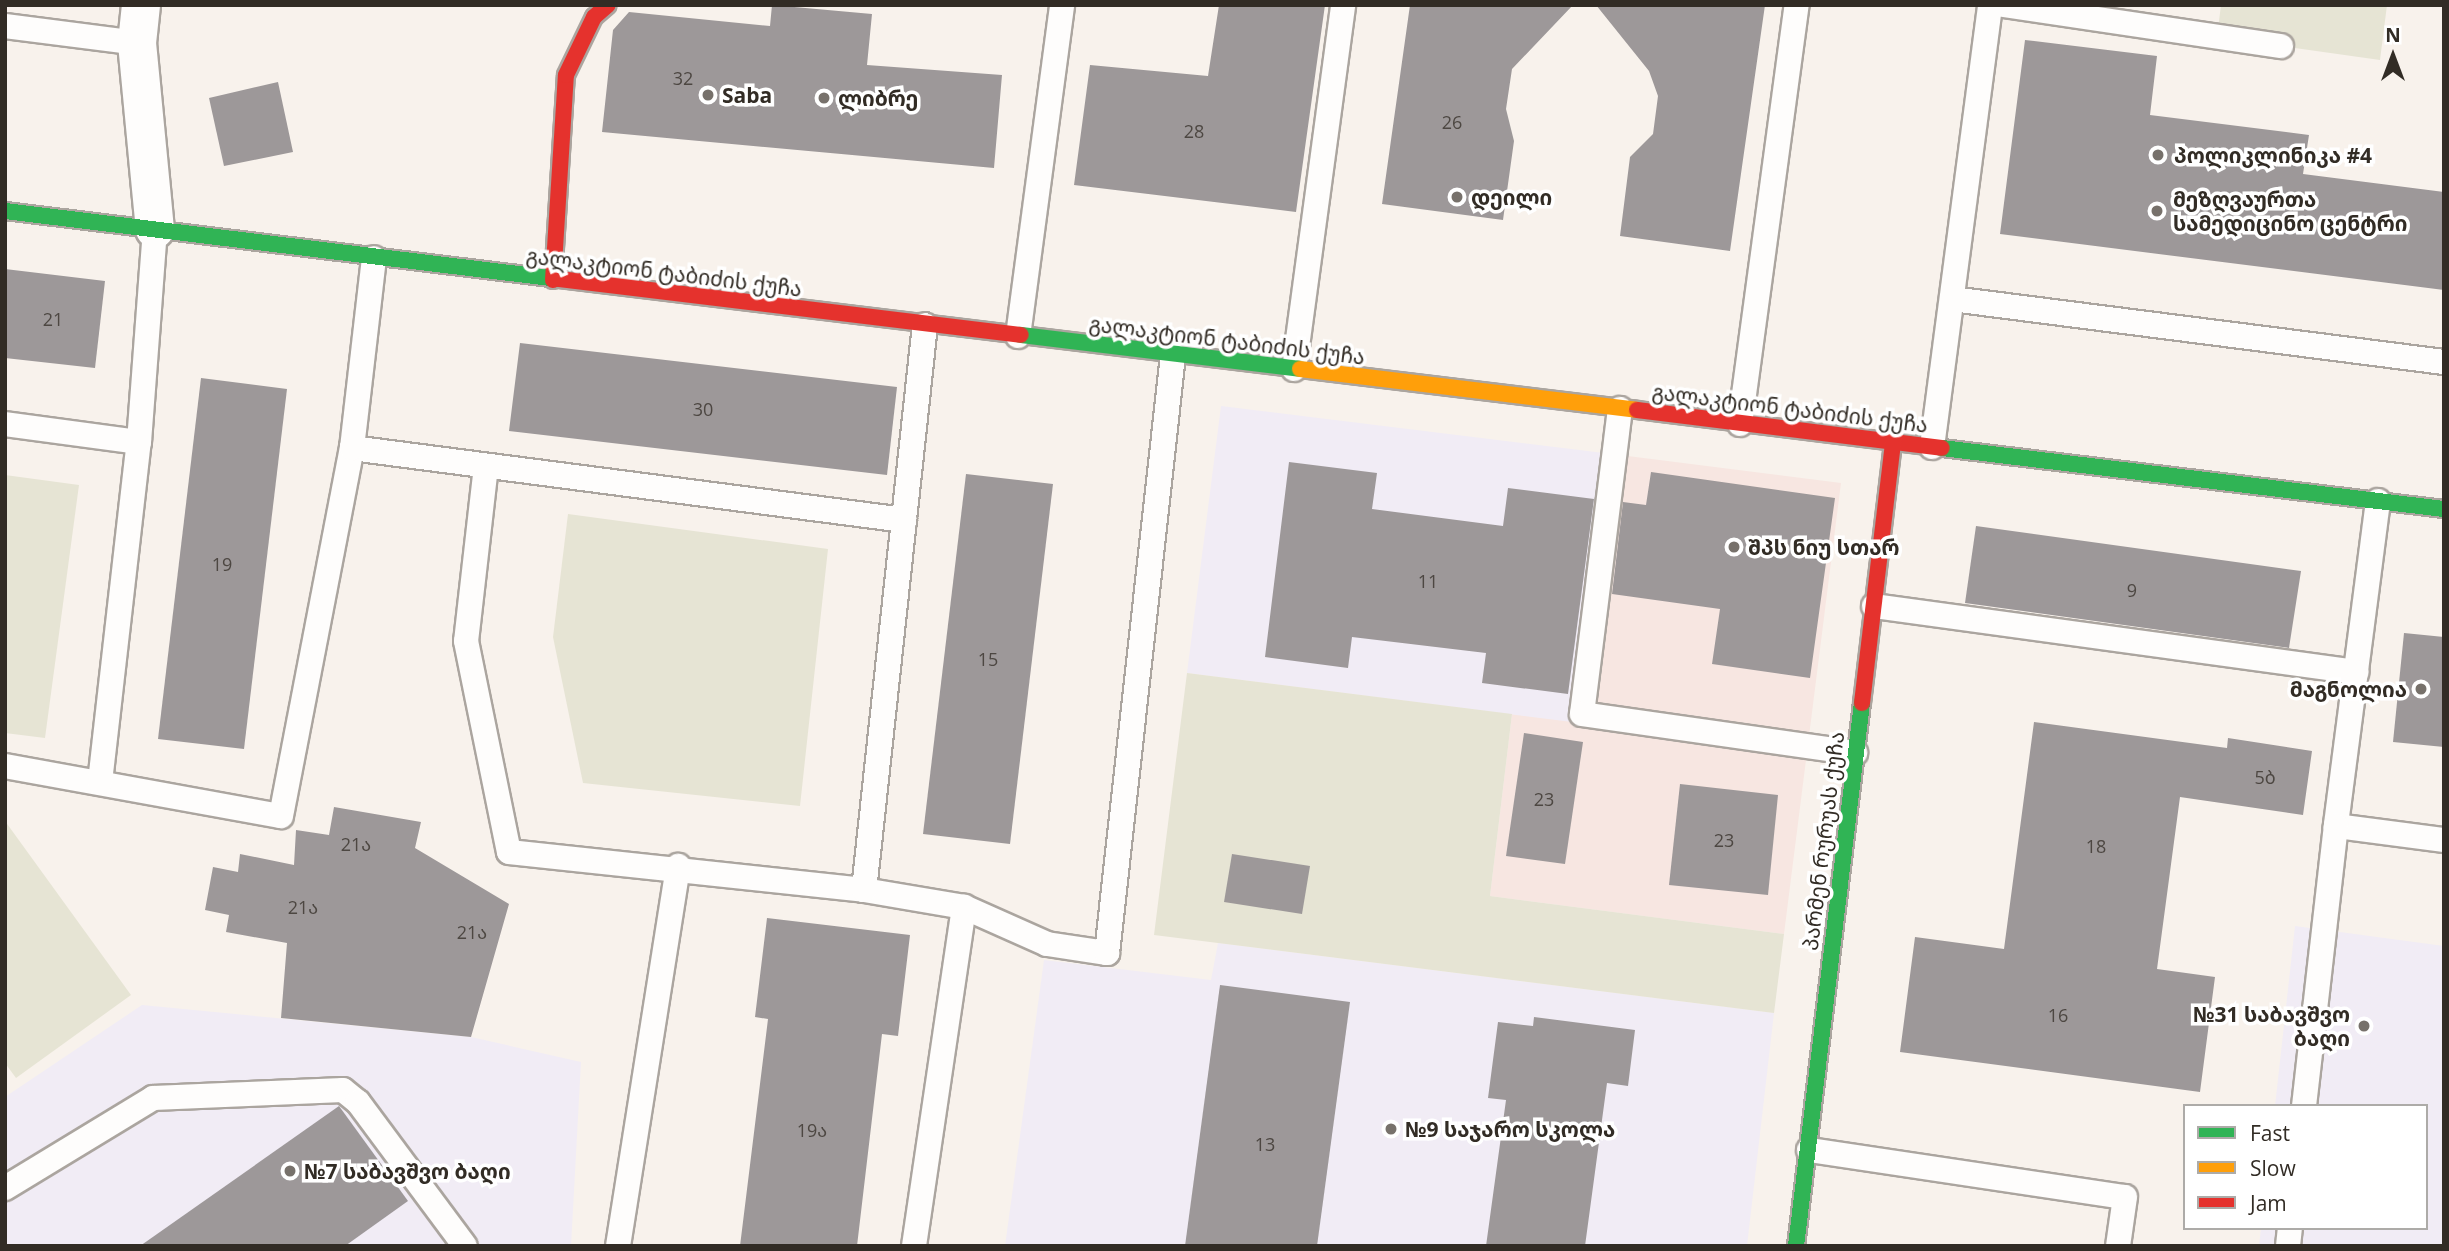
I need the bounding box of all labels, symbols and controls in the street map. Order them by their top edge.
north arrow [2358,21,2428,91]
text: N [2385,22,2401,48]
house number: 32 [673,67,693,89]
place label: Saba [722,82,772,108]
place label: ლიბრე [838,85,918,111]
marker: Saba [700,87,716,103]
marker: ლიბრე [816,90,832,106]
house number: 26 [1442,111,1462,133]
house number: 28 [1184,120,1204,142]
place label: პოლიკლინიკა #4 [2174,142,2372,168]
marker: პოლიკლინიკა #4 [2148,145,2168,165]
place label: დეილი [1471,184,1552,210]
place label: მეზღვაურთა სამედიცინო ცენტრი [2173,186,2407,236]
marker: დეილი [1449,189,1465,205]
marker: მეზღვაურთა სამედიცინო ცენტრი [2147,201,2167,221]
street label: გალაკტიონ ტაბიძის ქუჩა [525,243,803,301]
house number: 21 [43,308,63,330]
street label: გალაკტიონ ტაბიძის ქუჩა [1088,311,1366,369]
street label: გალაკტიონ ტაბიძის ქუჩა [1651,379,1929,437]
house number: 30 [693,398,713,420]
place label: შპს ნიუ სთარ [1748,534,1900,560]
marker: შპს ნიუ სთარ [1726,539,1742,555]
house number: 19 [212,553,232,575]
house number: 11 [1418,570,1438,592]
house number: 9 [2127,579,2137,601]
house number: 15 [978,648,998,670]
place label: მაგნოლია [2290,676,2407,702]
marker: მაგნოლია [2413,681,2429,697]
street label: პარმენ რურუას ქუჩა [1797,730,1849,952]
house number: 5ბ [2254,766,2276,788]
house number: 23 [1534,788,1554,810]
house number: 23 [1714,829,1734,851]
house number: 21ა [341,833,371,855]
house number: 18 [2086,835,2106,857]
house number: 21ა [288,896,318,918]
house number: 21ა [457,921,487,943]
place label: №31 საბავშვო ბაღი [2193,1001,2350,1051]
house number: 16 [2048,1004,2068,1026]
marker: №31 საბავშვო ბაღი [2356,1018,2372,1034]
legend [2183,1104,2428,1230]
place label: №9 საჯარო სკოლა [1405,1116,1615,1142]
house number: 19ა [797,1119,827,1141]
text: Fast [2250,1119,2290,1147]
marker: №9 საჯარო სკოლა [1383,1121,1399,1137]
house number: 13 [1255,1133,1275,1155]
text: Slow [2250,1154,2296,1182]
place label: №7 საბავშვო ბაღი [304,1158,511,1184]
marker: №7 საბავშვო ბაღი [282,1163,298,1179]
text: Jam [2250,1189,2287,1217]

